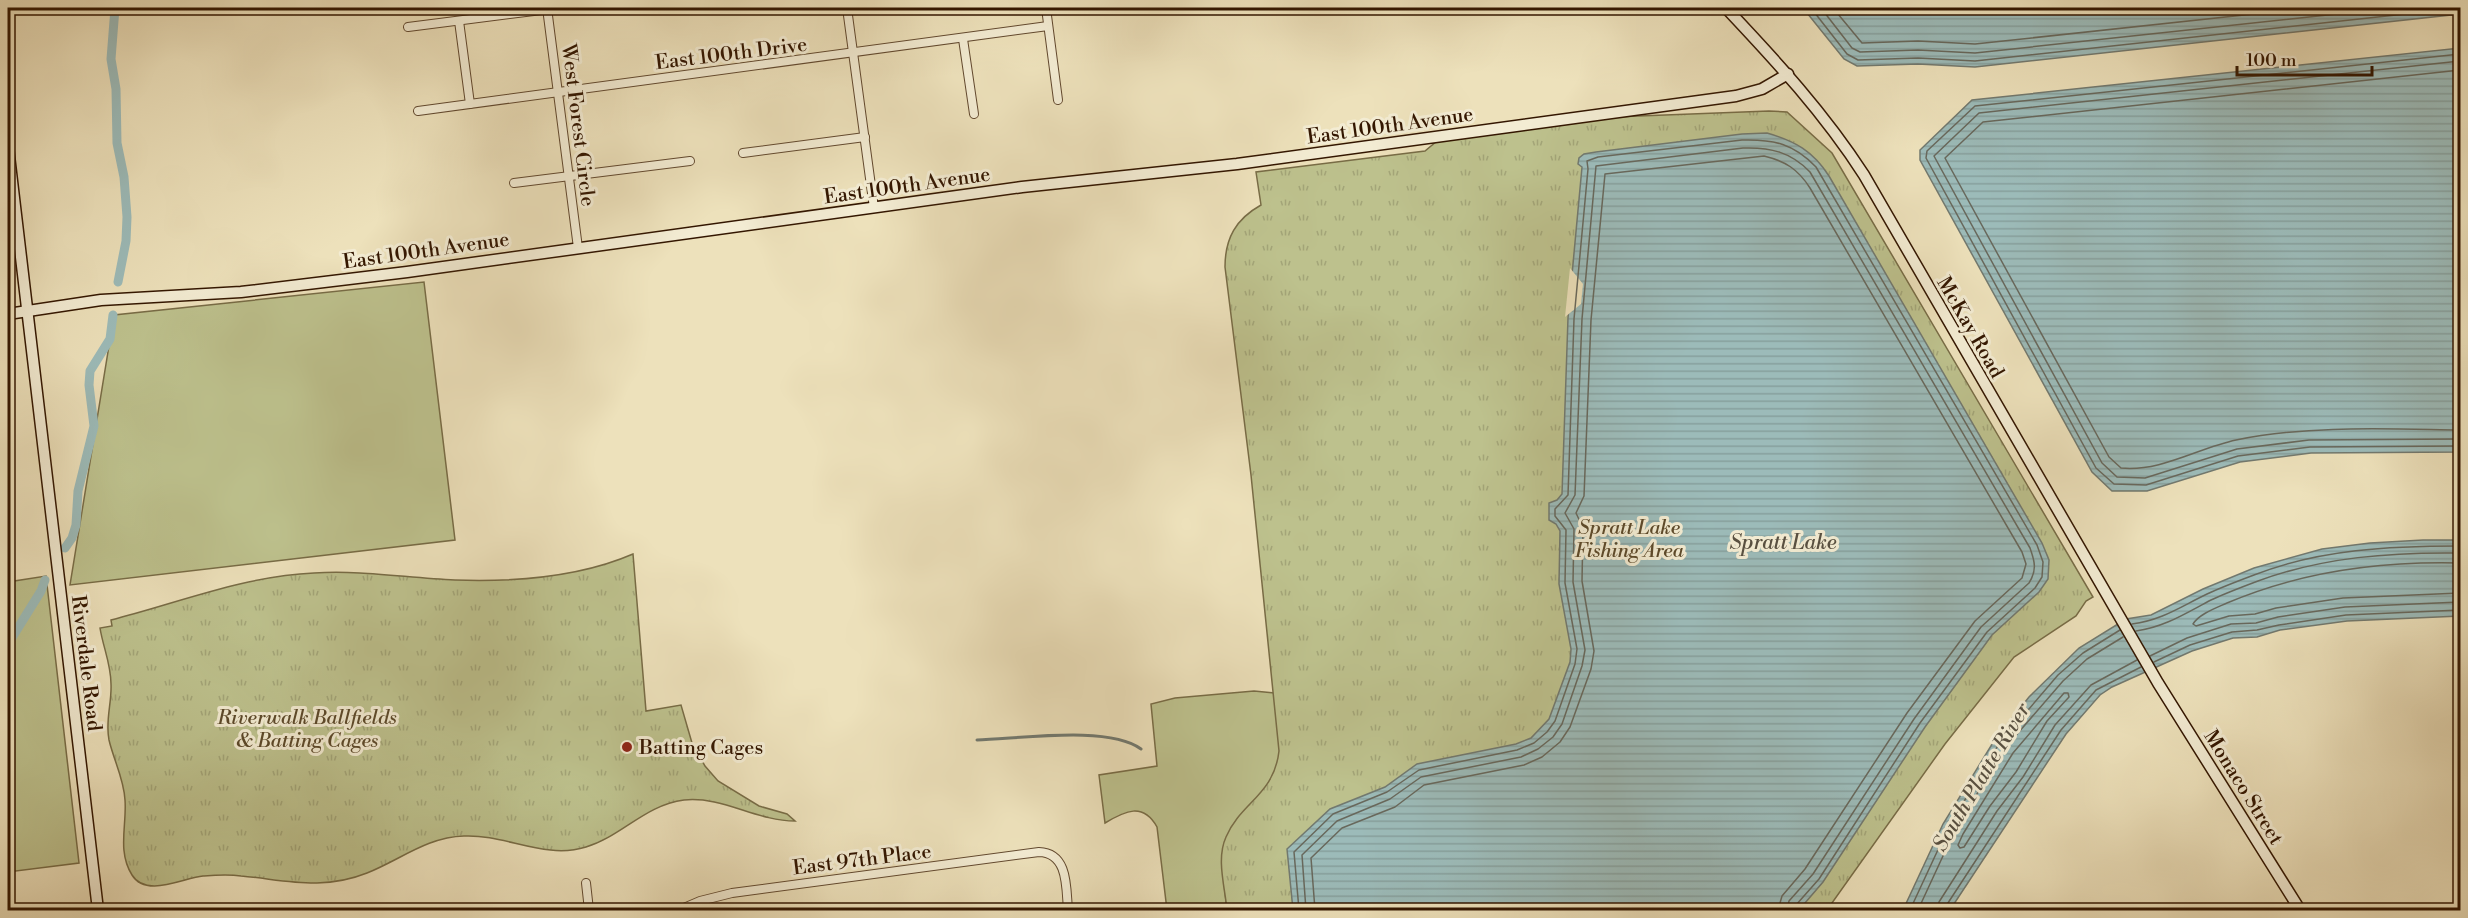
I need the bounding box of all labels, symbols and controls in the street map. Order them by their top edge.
street label: East 100th Drive [654,33,809,76]
scale bar [2237,39,2372,77]
street label: West Forest Circle [555,42,600,208]
text: 100 m [2246,49,2297,72]
street label: East 100th Avenue [1305,102,1475,151]
street label: East 100th Avenue [822,162,992,211]
street label: East 100th Avenue [341,227,511,276]
street label: McKay Road [1931,272,2009,384]
park label: Spratt Lake Fishing Area [1574,516,1684,564]
water label: Spratt Lake [1729,530,1837,556]
street label: Riverdale Road [65,594,106,733]
water label: South Platte River [1927,698,2037,856]
park label: Riverwalk Ballfields & Batting Cages [216,706,397,754]
street label: Monaco Street [2197,726,2288,850]
place label: Batting Cages [638,736,763,761]
marker: Batting Cages [620,740,634,754]
street label: East 97th Place [791,840,933,881]

